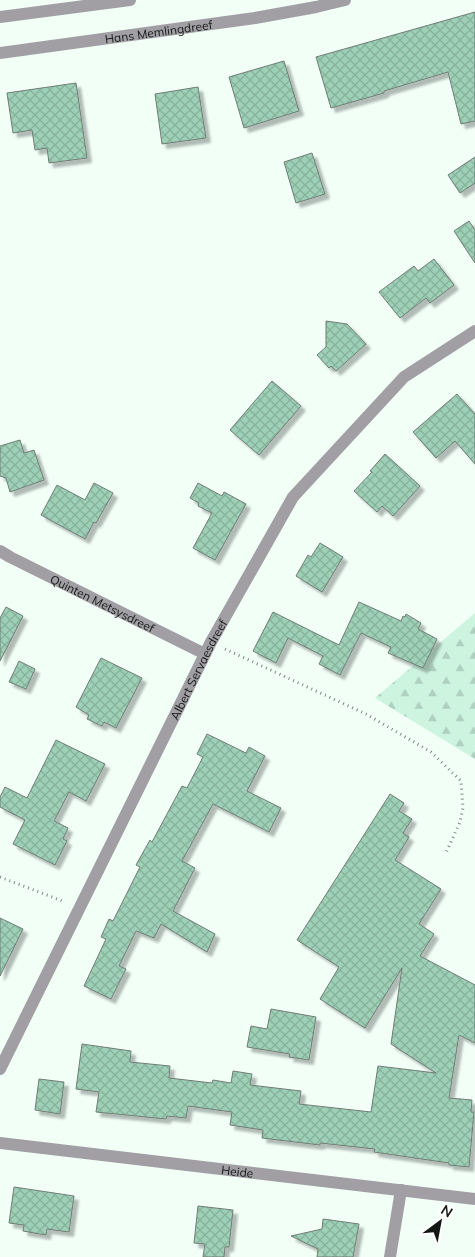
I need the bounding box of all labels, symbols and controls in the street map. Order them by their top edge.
street label: Hans Memlingdreef [104,16,214,46]
street label: Quinten Metsysdreef [48,571,158,636]
street label: Albert Servaesdreef [166,616,230,722]
street label: Heide [220,1162,254,1180]
north arrow [415,1197,465,1247]
text: N [438,1201,456,1221]

